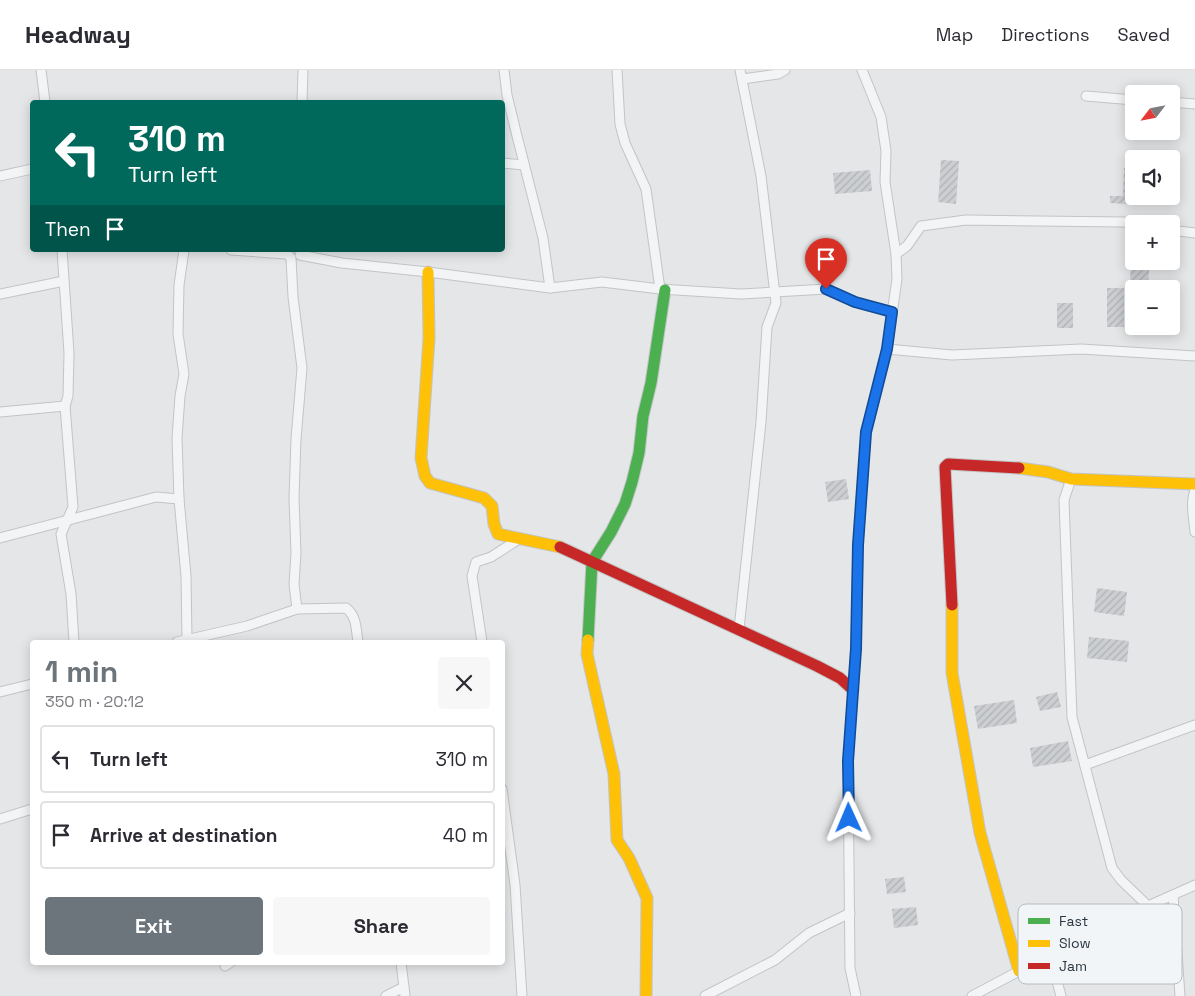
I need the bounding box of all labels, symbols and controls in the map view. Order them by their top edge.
text: Headway [25,19,131,50]
text: Map [936,23,973,46]
text: Directions [1001,23,1090,46]
text: Saved [1118,23,1170,46]
north arrow [1125,85,1180,140]
map controls [1125,85,1180,335]
text: 310 m [128,117,226,161]
icon: left [45,120,110,185]
button: sound [1125,150,1180,205]
text: Turn left [128,160,218,188]
icon: arrive [101,215,129,243]
button: + [1125,215,1180,270]
text: Then [45,217,91,242]
pin [805,238,847,289]
icon: arrive [812,245,840,273]
button: − [1125,280,1180,335]
text: 1 min [45,652,118,691]
button: close [438,657,490,709]
text: 350 m · 20:12 [45,691,144,712]
icon: left [47,745,75,773]
text: Turn left [90,747,168,772]
text: 310 m [435,747,488,772]
position arrow [822,791,874,843]
icon: arrive [47,821,75,849]
text: Arrive at destination [90,823,278,848]
text: 40 m [443,823,488,848]
button: Exit [45,897,263,955]
button: Share [273,897,490,955]
legend [1018,904,1182,984]
text: Fast [1059,912,1088,930]
text: Slow [1059,934,1091,952]
text: Jam [1059,957,1087,975]

